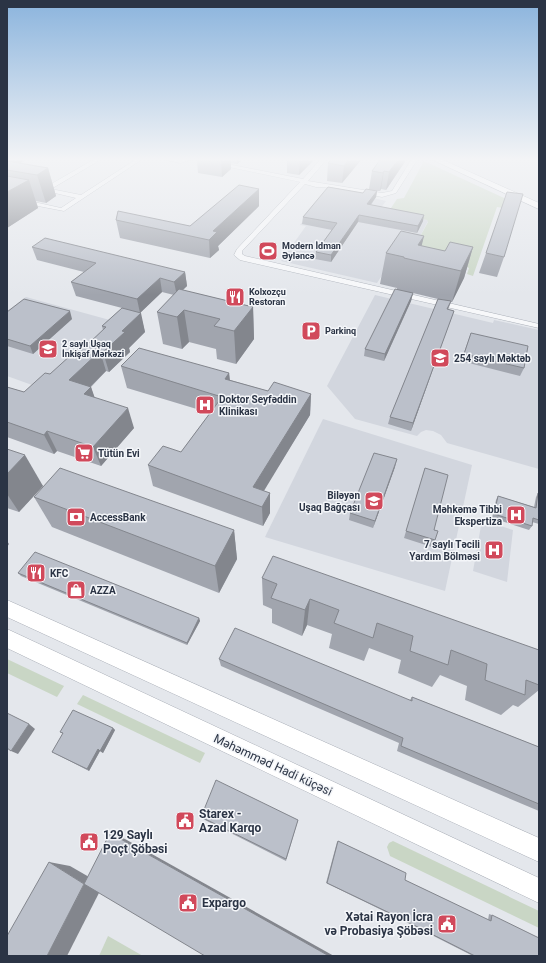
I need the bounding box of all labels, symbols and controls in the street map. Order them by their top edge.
sports icon: Modern İdman Əyləncə [257,240,279,262]
place label: Modern İdman Əyləncə [282,240,341,261]
restaurant icon: Kolxozçu Restoran [224,286,246,308]
place label: Kolxozçu Restoran [249,287,286,307]
parking icon: Parkinq [300,320,322,342]
place label: Parkinq [325,326,356,336]
school or university icon: 2 saylı Uşaq İnkişaf Mərkəzi [37,338,59,360]
place label: 2 saylı Uşaq İnkişaf Mərkəzi [62,339,124,359]
school or university icon: 254 saylı Məktəb [429,347,451,369]
place label: 254 saylı Məktəb [454,353,531,364]
hospital icon: Doktor Seyfәddin Klinikası [194,394,216,416]
place label: Doktor Seyfәddin Klinikası [219,394,297,417]
supermarket icon: Tütün Evi [73,442,95,464]
place label: Tütün Evi [98,448,140,459]
place label: Biləyən Uşaq Bağçası [299,490,360,513]
school or university icon: Biləyən Uşaq Bağçası [363,490,385,512]
place label: Məhkəmə Tibbi Ekspertiza [433,504,503,527]
hospital icon: Məhkəmə Tibbi Ekspertiza [505,504,527,526]
bank icon: AccessBank [65,506,87,528]
place label: AccessBank [90,512,146,523]
place label: 7 saylı Təcili Yardım Bölməsi [409,539,480,562]
hospital icon: 7 saylı Təcili Yardım Bölməsi [483,539,505,561]
restaurant icon: KFC [25,562,47,584]
place label: KFC [50,568,69,579]
shop icon: AZZA [65,579,87,601]
place label: AZZA [90,585,116,596]
street label: Məhəmməd Hadi küçəsi [212,731,335,799]
place label: Starex - Azad Karqo [199,807,262,835]
public building icon: Starex - Azad Karqo [174,810,196,832]
place label: 129 Saylı Poçt Şöbəsi [103,828,167,856]
public building icon: 129 Saylı Poçt Şöbəsi [78,831,100,853]
public building icon: Expargo [177,892,199,914]
place label: Expargo [202,896,246,910]
place label: Xətai Rayon İcra və Probasiya Şöbəsi [324,909,434,938]
public building icon: Xətai Rayon İcra və Probasiya Şöbəsi [436,913,458,935]

